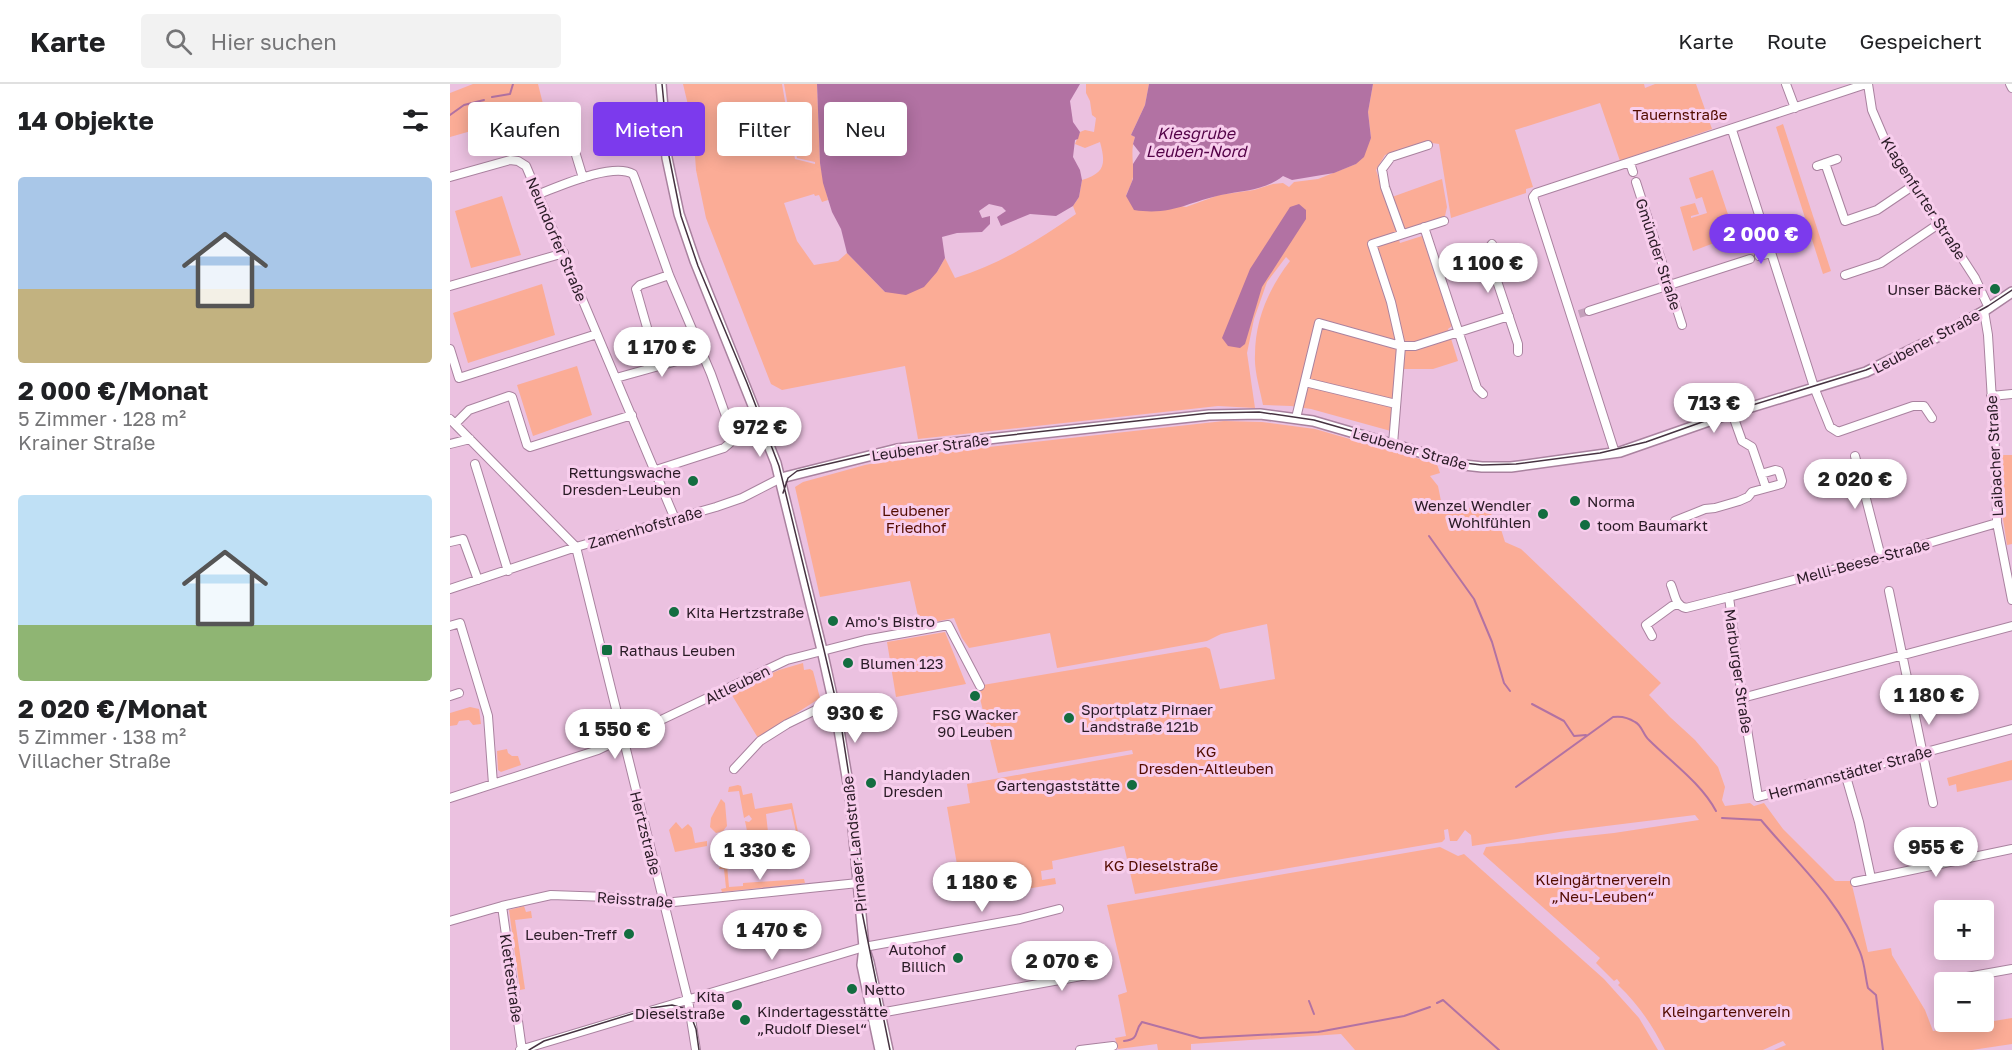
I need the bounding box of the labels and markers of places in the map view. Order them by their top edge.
pin: 2 000 € [1706,214,1816,265]
pin: 1 100 € [1433,243,1543,294]
place label: Unser Bäcker [1887,280,1983,298]
marker: Unser Bäcker [1988,282,2002,296]
pin: 1 170 € [607,327,717,378]
pin: 713 € [1672,383,1756,434]
pin: 972 € [718,407,802,458]
pin: 2 020 € [1800,459,1910,510]
place label: Rettungswache Dresden-Leuben [562,463,681,498]
marker: Rettungswache Dresden-Leuben [686,474,700,488]
place label: Norma [1587,492,1635,510]
marker: Norma [1568,494,1582,508]
place label: Wenzel Wendler Wohlfühlen [1414,496,1531,531]
marker: Wenzel Wendler Wohlfühlen [1536,507,1550,521]
place label: toom Baumarkt [1597,516,1708,534]
marker: toom Baumarkt [1578,518,1592,532]
place label: Kita Hertzstraße [686,603,805,621]
marker: Kita Hertzstraße [667,605,681,619]
place label: Amo's Bistro [845,612,935,630]
marker: Amo's Bistro [826,614,840,628]
place label: Rathaus Leuben [619,641,735,659]
marker: Rathaus Leuben [600,643,614,657]
place label: Blumen 123 [860,654,944,672]
marker: Blumen 123 [841,656,855,670]
pin: 1 180 € [1874,675,1984,726]
marker: FSG Wacker 90 Leuben [968,689,982,703]
pin: 930 € [813,693,897,744]
place label: Sportplatz Pirnaer Landstraße 121b [1081,700,1213,735]
place label: FSG Wacker 90 Leuben [932,705,1018,740]
pin: 1 550 € [560,709,670,760]
marker: Sportplatz Pirnaer Landstraße 121b [1062,711,1076,725]
place label: Handyladen Dresden [883,765,970,800]
marker: Handyladen Dresden [864,776,878,790]
place label: Gartengaststätte [996,776,1120,794]
marker: Gartengaststätte [1125,778,1139,792]
pin: 955 € [1894,827,1978,878]
pin: 1 330 € [705,830,815,881]
pin: 1 180 € [927,862,1037,913]
pin: 1 470 € [717,910,827,961]
place label: Leuben-Treff [525,925,618,943]
marker: Leuben-Treff [622,927,636,941]
place label: Autohof Billich [889,940,947,975]
pin: 2 070 € [1007,941,1117,992]
marker: Autohof Billich [951,951,965,965]
place label: Netto [864,980,905,998]
marker: Netto [845,982,859,996]
place label: Kita Dieselstraße [635,987,725,1022]
marker: Kita Dieselstraße [730,998,744,1012]
place label: Kindertagesstätte „Rudolf Diesel“ [757,1002,888,1037]
marker: Kindertagesstätte „Rudolf Diesel“ [738,1013,752,1027]

